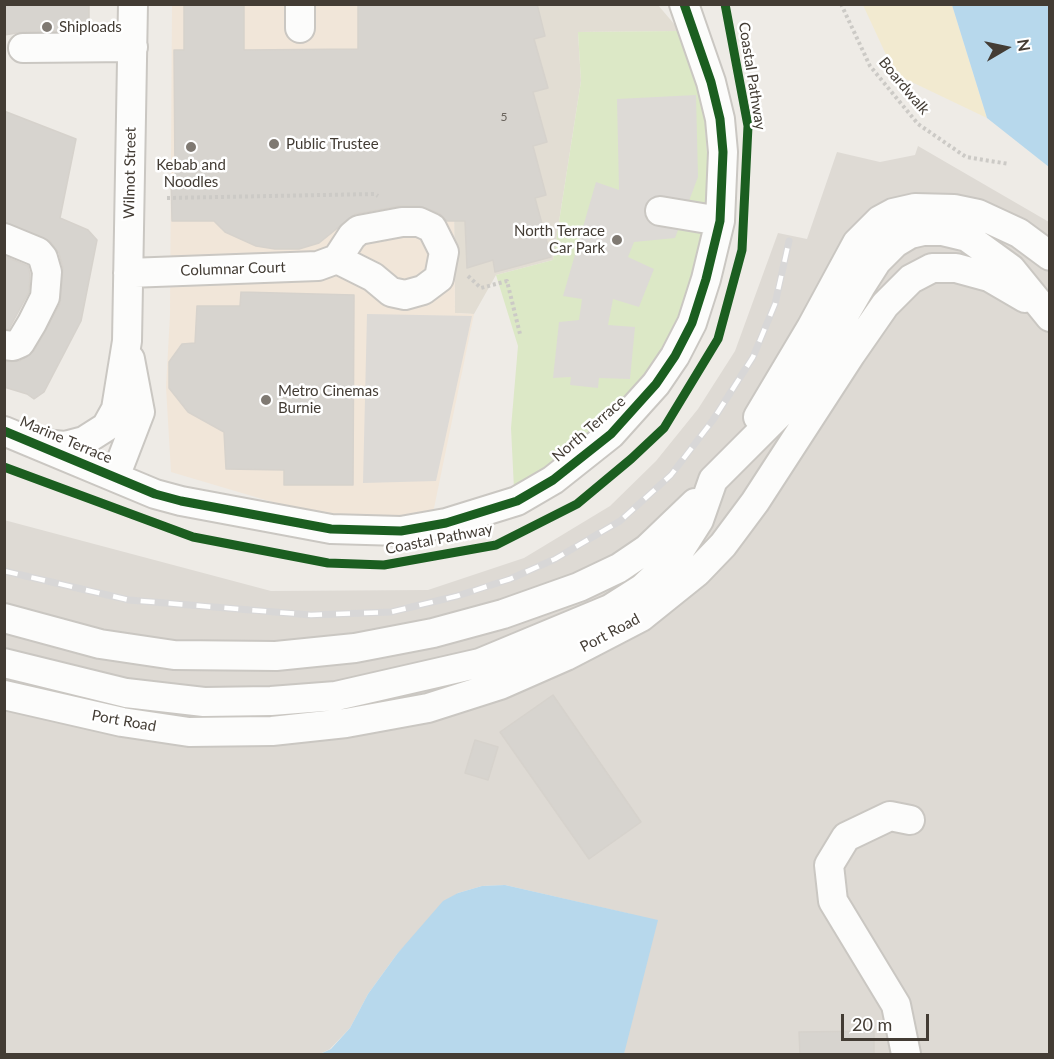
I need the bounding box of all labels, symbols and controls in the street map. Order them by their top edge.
place label: Shiploads [59,18,122,36]
north arrow [976,18,1036,78]
marker: Shiploads [40,20,54,34]
street label: Coastal Pathway [735,21,769,131]
text: N [1014,38,1035,53]
street label: Boardwalk [875,54,933,118]
house number: 5 [501,110,507,124]
street label: Wilmot Street [120,127,140,219]
place label: Public Trustee [286,135,379,153]
marker: Public Trustee [267,137,281,151]
marker: Kebab and Noodles [184,140,198,154]
place label: Kebab and Noodles [156,156,226,191]
place label: North Terrace Car Park [514,222,605,257]
marker: North Terrace Car Park [610,233,624,247]
street label: Columnar Court [180,258,286,280]
place label: Metro Cinemas Burnie [278,382,379,417]
street label: North Terrace [549,392,629,466]
marker: Metro Cinemas Burnie [259,393,273,407]
street label: Marine Terrace [17,412,115,468]
street label: Coastal Pathway [384,520,494,558]
street label: Port Road [577,610,643,656]
street label: Port Road [90,706,158,736]
scale bar [844,1002,932,1040]
text: 20 m [852,1013,892,1035]

